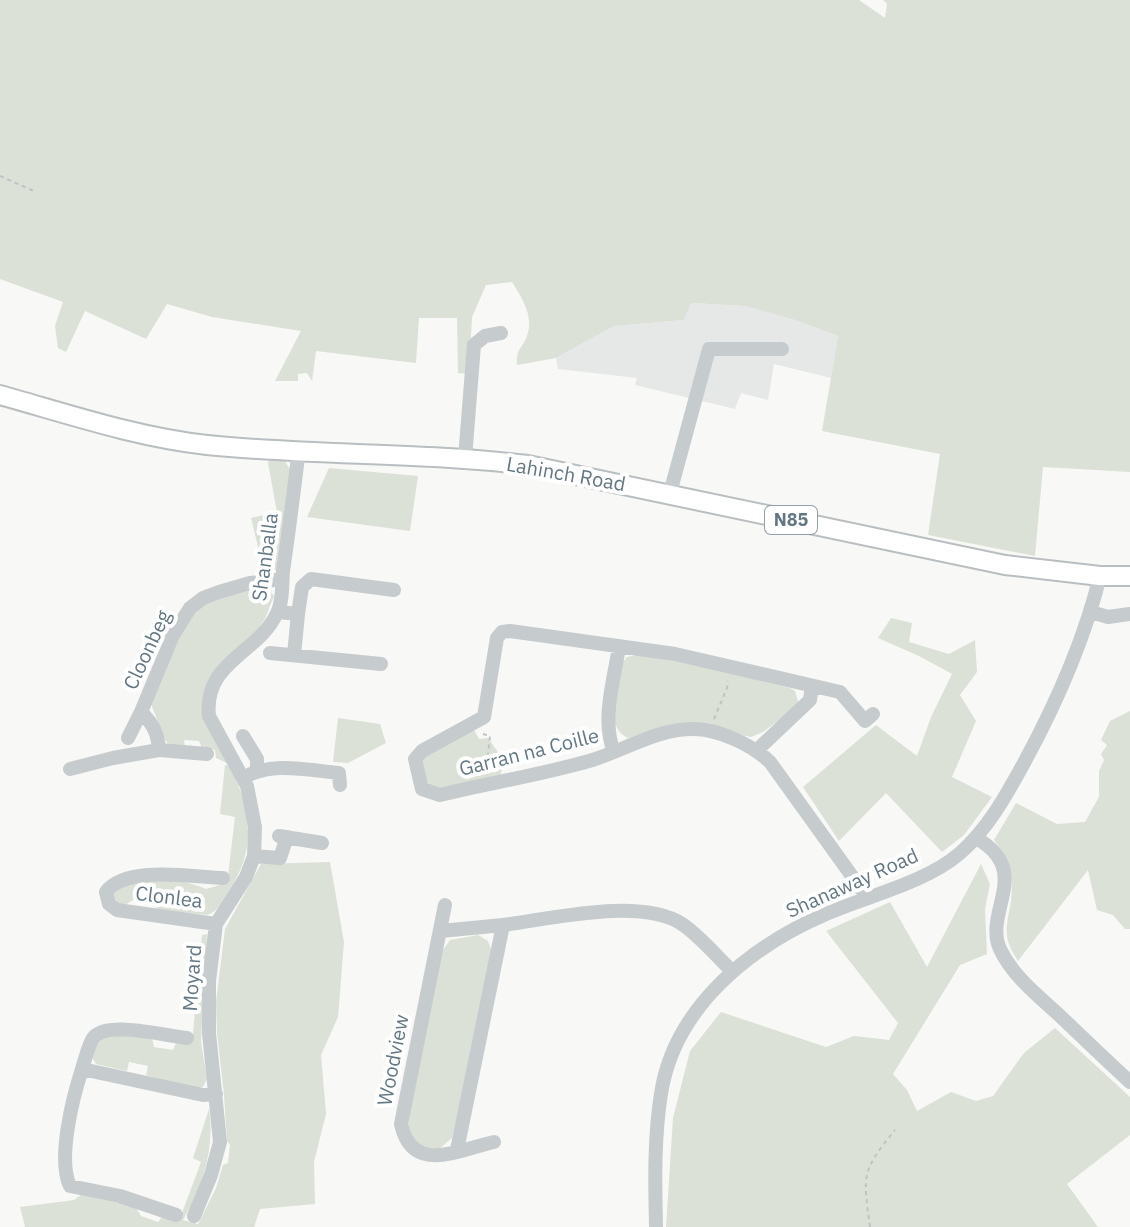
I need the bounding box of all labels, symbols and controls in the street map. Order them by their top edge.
street label: Lahinch Road [504,450,628,497]
road number: N85 [765,506,817,534]
street label: Shanballa [245,511,284,603]
street label: Cloonbeg [116,605,177,694]
street label: Garran na Coille [456,721,602,782]
street label: Shanaway Road [781,841,922,924]
street label: Clonlea [134,879,205,914]
street label: Moyard [176,944,207,1012]
street label: Woodview [370,1012,415,1108]

